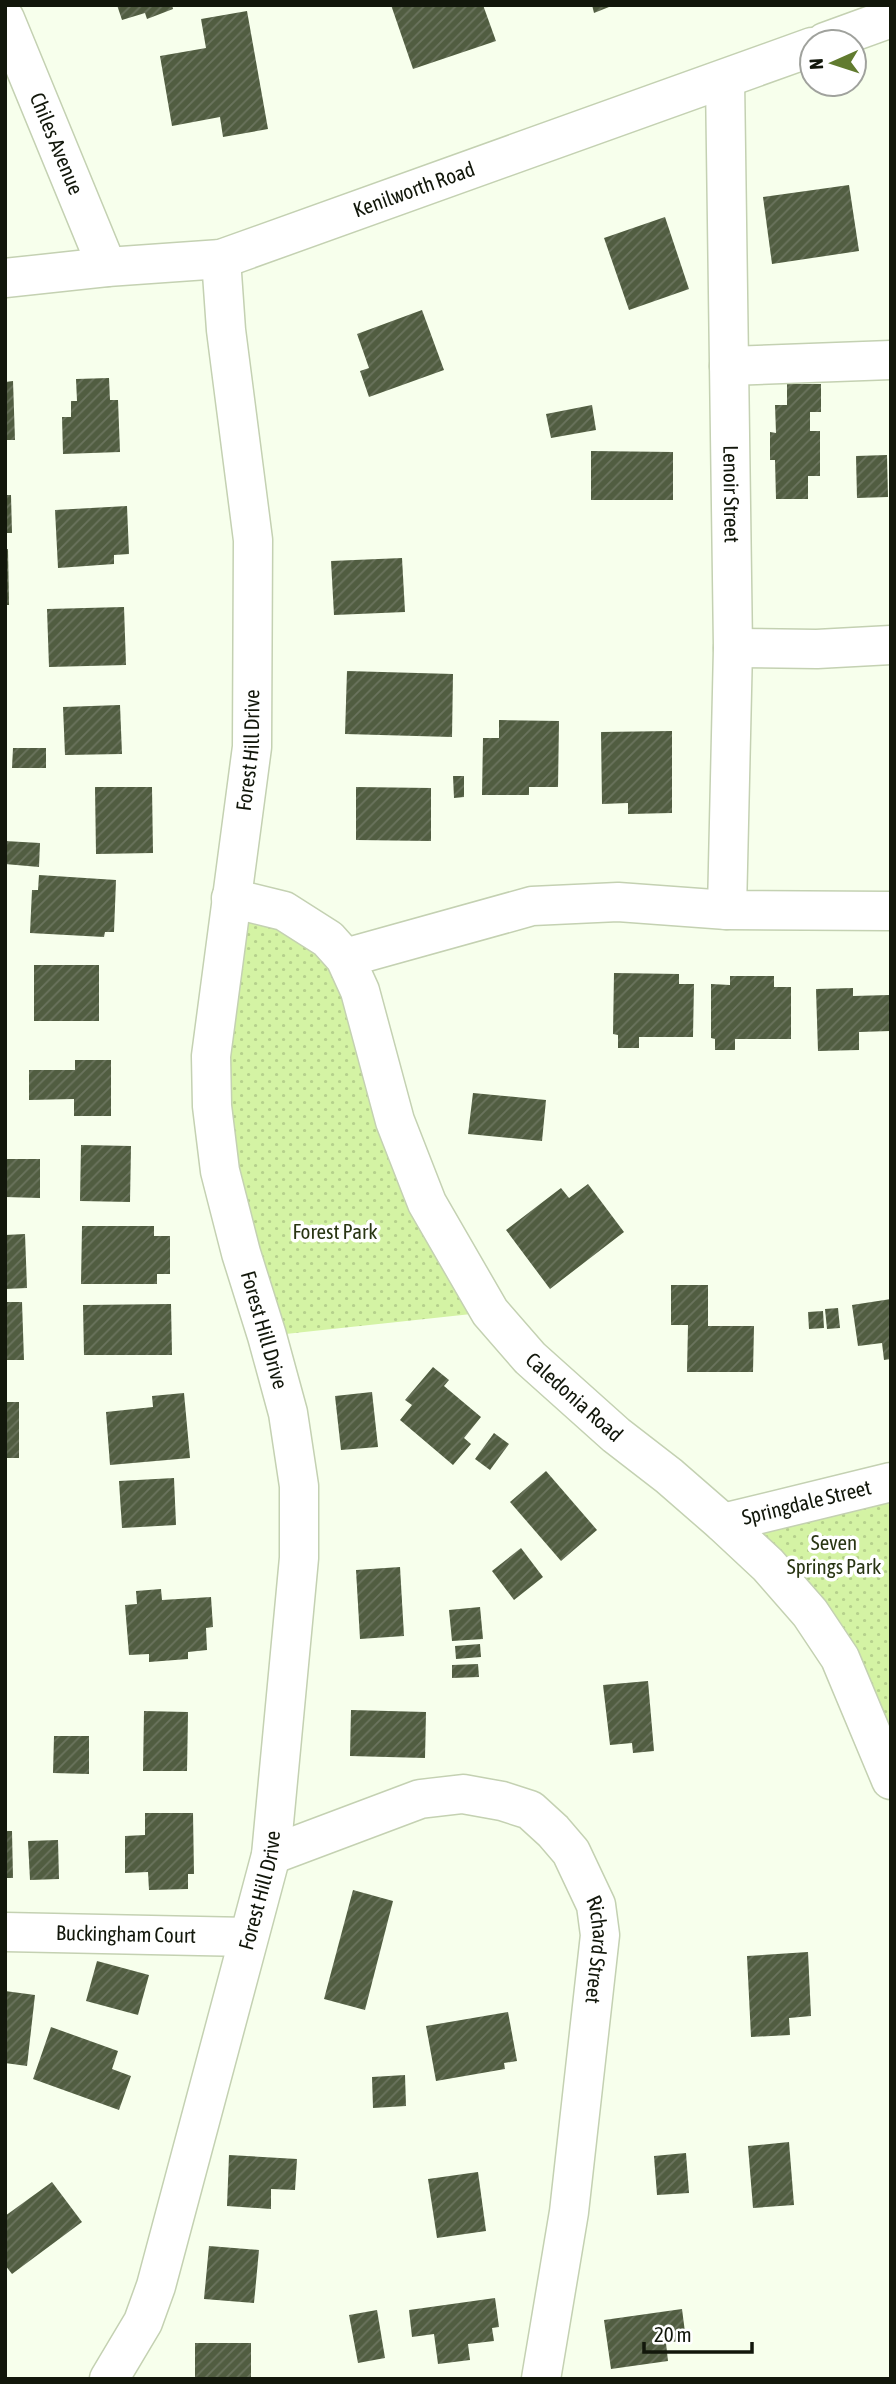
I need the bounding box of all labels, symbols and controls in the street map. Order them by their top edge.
north arrow [798,28,868,98]
text: N [805,58,827,70]
street label: Chiles Avenue [26,89,89,198]
street label: Kenilworth Road [350,156,478,222]
street label: Lenoir Street [719,445,745,543]
street label: Forest Hill Drive [231,689,263,812]
park label: Forest Park [292,1219,378,1243]
street label: Forest Hill Drive [237,1268,293,1392]
street label: Caledonia Road [521,1347,628,1446]
street label: Springdale Street [739,1474,873,1529]
park label: Seven Springs Park [787,1530,881,1578]
street label: Forest Hill Drive [233,1830,284,1952]
street label: Richard Street [581,1891,613,2005]
street label: Buckingham Court [56,1920,196,1947]
scale bar [644,2310,752,2354]
text: 20 m [654,2322,692,2346]

